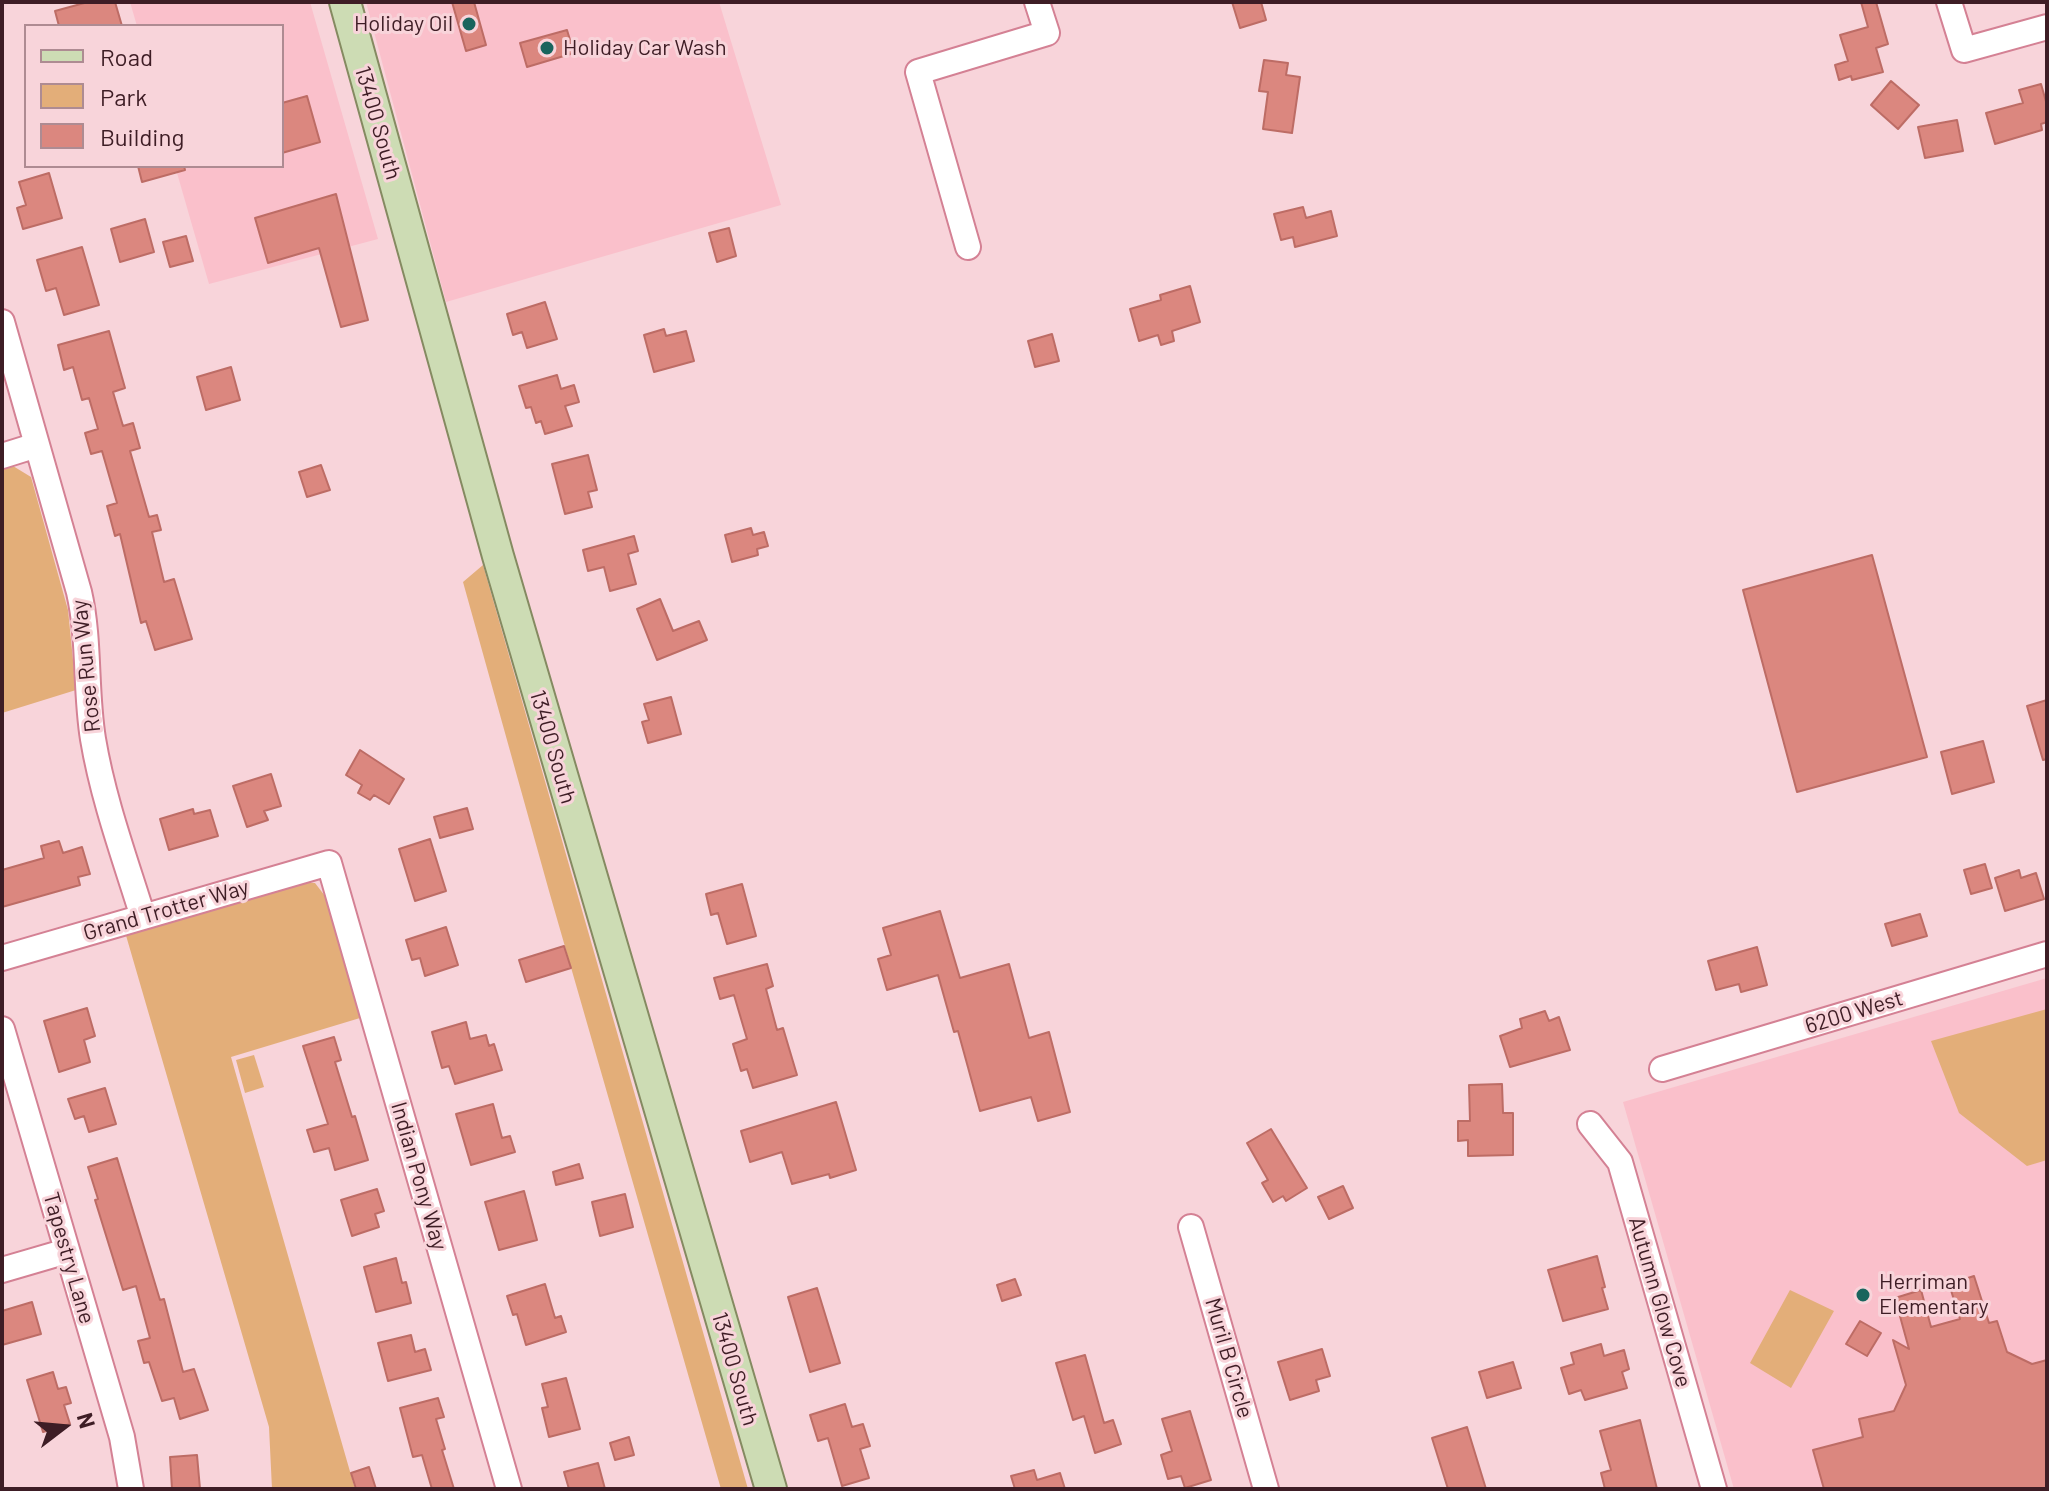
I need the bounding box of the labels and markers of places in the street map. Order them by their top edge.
place label: Holiday Oil [354,11,453,37]
marker: Holiday Oil [460,15,478,33]
place label: Holiday Car Wash [563,35,727,61]
marker: Holiday Car Wash [538,39,556,57]
place label: Herriman Elementary [1879,1269,1989,1320]
marker: Herriman Elementary [1854,1286,1872,1304]

